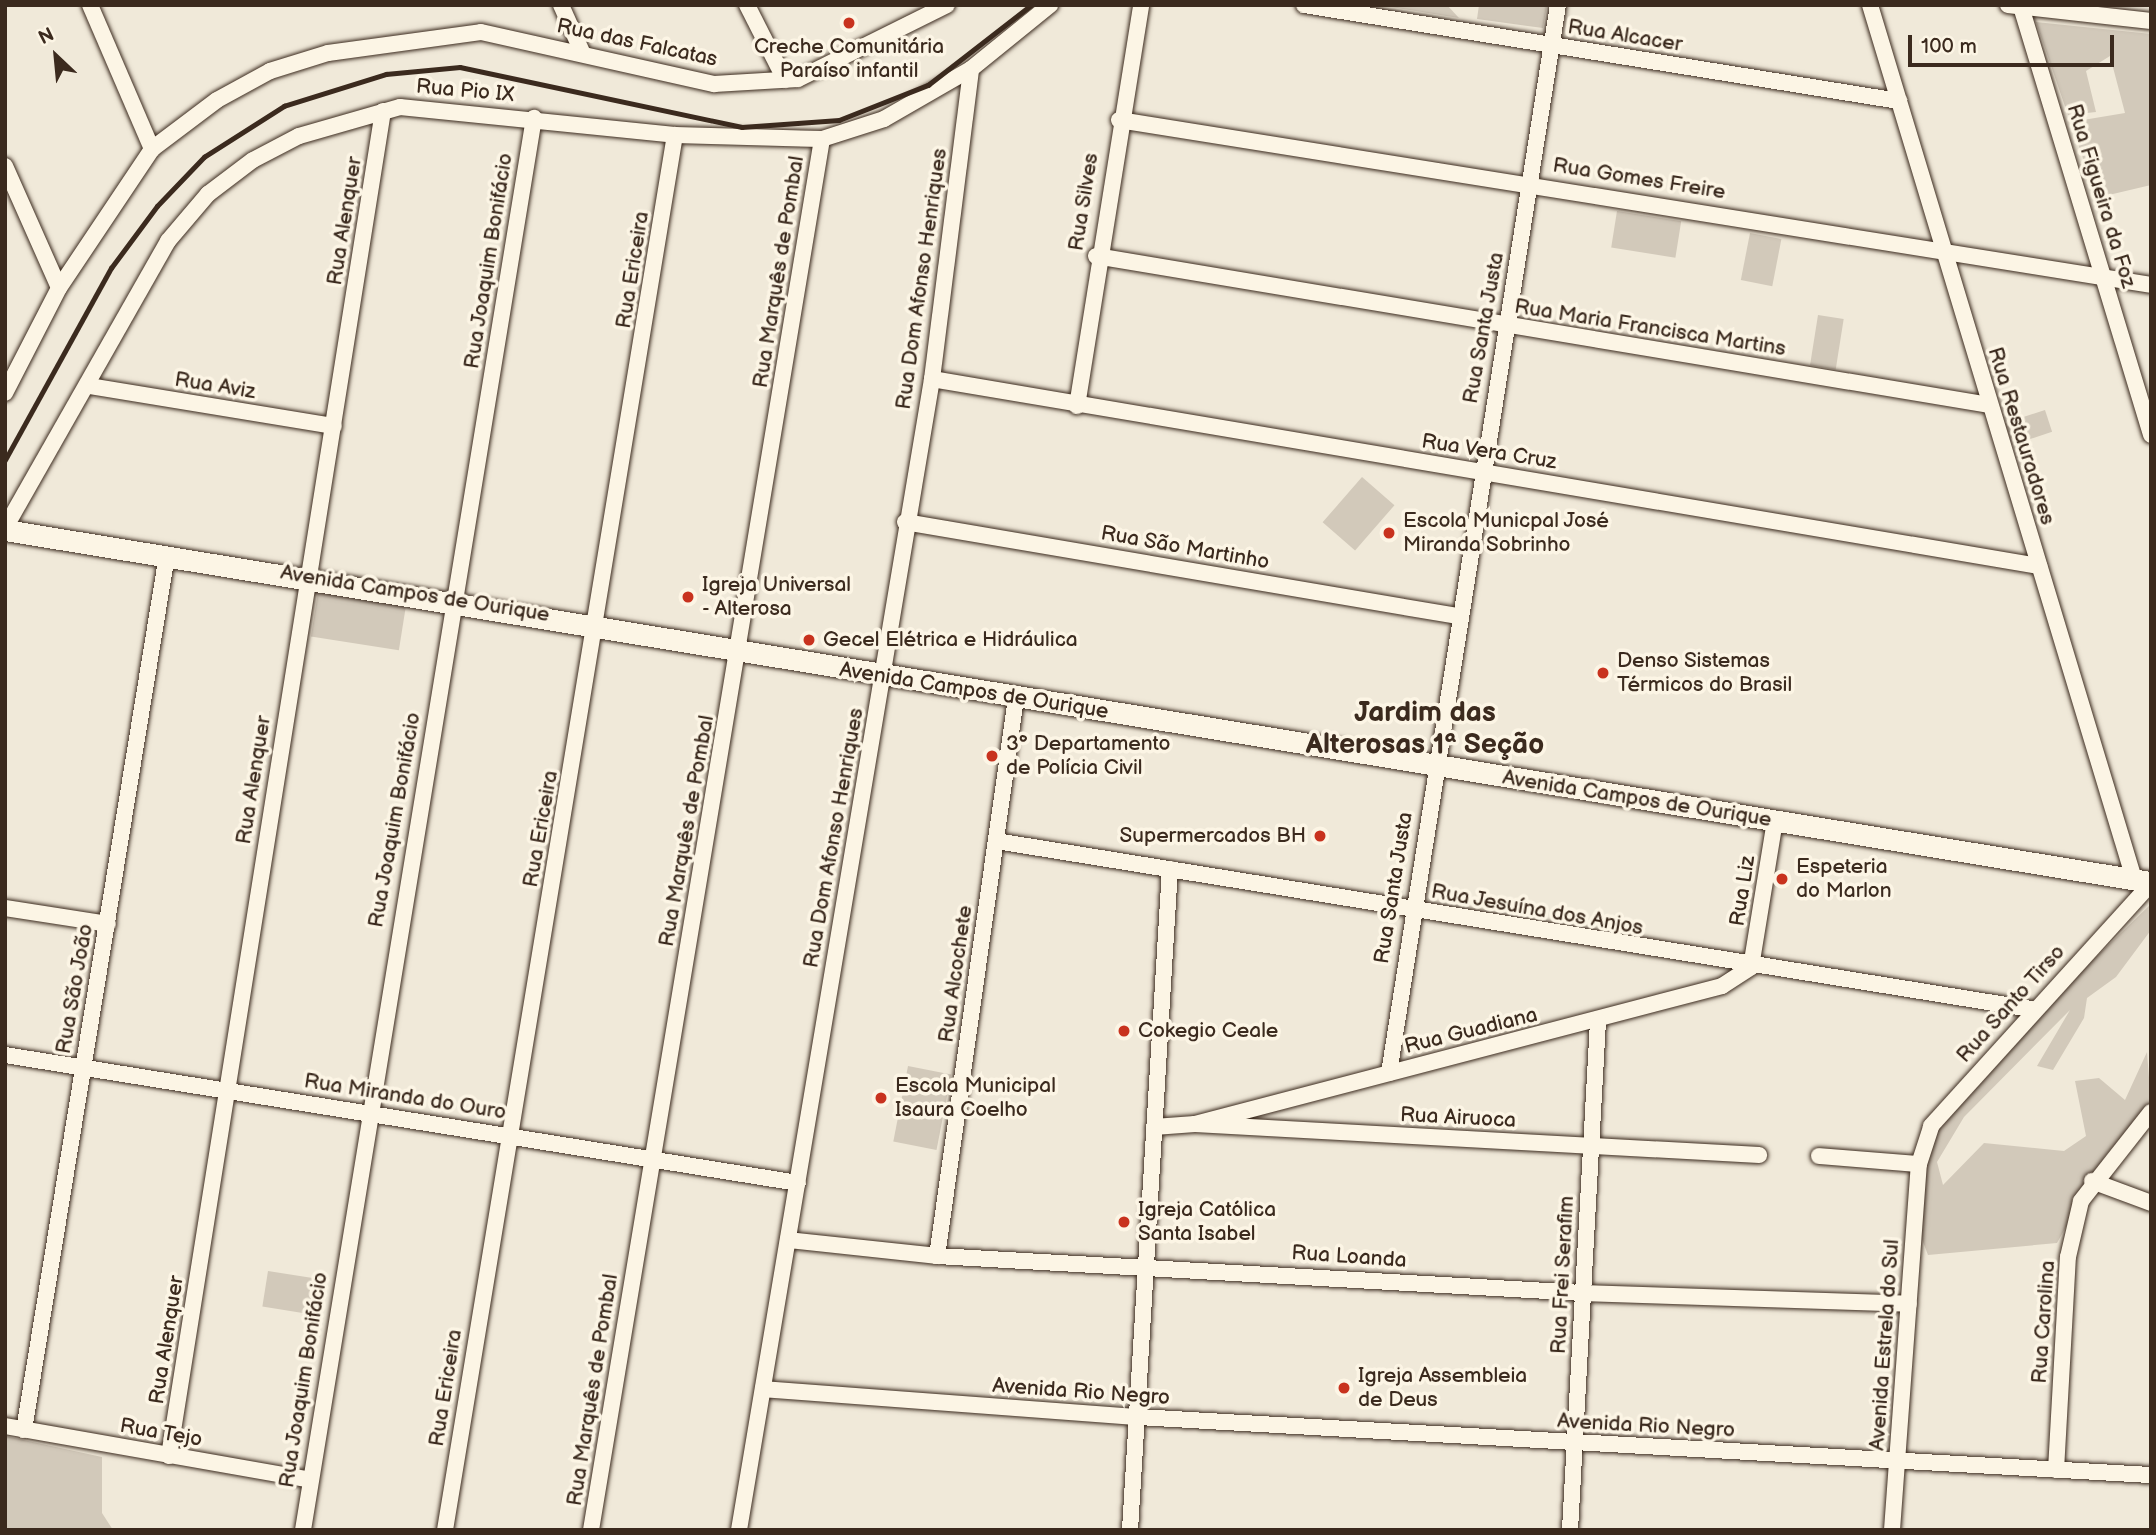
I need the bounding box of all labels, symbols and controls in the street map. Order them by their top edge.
street label: Rua das Falcatas [554,14,720,72]
street label: Rua Alcacer [1566,14,1684,58]
marker: Creche Comunitária Paraíso infantil [841,15,857,31]
north arrow [21,21,91,91]
scale bar [1911,21,2118,65]
text: N [35,23,58,50]
place label: Creche Comunitária Paraíso infantil [754,34,944,84]
text: 100 m [1921,34,1977,59]
street label: Rua Pio IX [415,74,515,108]
street label: Rua Figueira da Foz [2061,101,2141,291]
street label: Rua Dom Afonso Henriques [891,147,953,411]
street label: Rua Joaquim Bonifácio [459,151,519,371]
street label: Rua Silves [1064,151,1104,253]
street label: Rua Gomes Freire [1551,153,1727,205]
street label: Rua Marquês de Pombal [748,154,810,390]
street label: Rua Alenquer [322,155,368,287]
street label: Rua Ericeira [611,210,655,330]
street label: Rua Santa Justa [1458,250,1510,406]
street label: Rua Maria Francisca Martins [1513,294,1787,362]
street label: Rua Restauradores [1982,344,2060,528]
street label: Rua Aviz [173,367,257,405]
street label: Rua Vera Cruz [1419,429,1559,475]
place label: Escola Municpal José Miranda Sobrinho [1403,508,1610,558]
street label: Rua São Martinho [1099,521,1271,575]
marker: Escola Municpal José Miranda Sobrinho [1381,525,1397,541]
street label: Avenida Campos de Ourique [279,560,551,628]
place label: Igreja Universal - Alterosa [702,572,851,622]
marker: Igreja Universal - Alterosa [680,589,696,605]
place label: Gecel Elétrica e Hidráulica [823,627,1078,653]
marker: Gecel Elétrica e Hidráulica [801,632,817,648]
place label: Denso Sistemas Térmicos do Brasil [1617,648,1792,698]
street label: Avenida Campos de Ourique [838,657,1110,725]
marker: Denso Sistemas Térmicos do Brasil [1595,665,1611,681]
district label: Jardim das Alterosas 1ª Seção [1306,696,1544,762]
street label: Rua Dom Afonso Henriques [799,706,869,970]
street label: Rua Joaquim Bonifácio [364,710,426,930]
street label: Rua Marquês de Pombal [654,713,720,949]
street label: Rua Alenquer [231,714,277,846]
place label: 3° Departamento de Polícia Civil [1006,731,1170,781]
marker: 3° Departamento de Polícia Civil [984,748,1000,764]
street label: Avenida Campos de Ourique [1501,765,1773,833]
street label: Rua Ericeira [518,769,564,889]
street label: Rua Santa Justa [1369,810,1419,966]
place label: Supermercados BH [1120,823,1306,849]
marker: Supermercados BH [1312,828,1328,844]
street label: Rua Liz [1725,854,1761,928]
place label: Espeteria do Marlon [1796,854,1892,904]
marker: Espeteria do Marlon [1774,871,1790,887]
street label: Rua Jesuína dos Anjos [1429,879,1645,941]
street label: Rua Alcochete [934,904,978,1044]
street label: Rua São João [51,921,99,1057]
street label: Rua Santo Tirso [1951,940,2071,1068]
street label: Rua Guadiana [1402,1002,1540,1060]
place label: Cokegio Ceale [1138,1018,1278,1044]
marker: Cokegio Ceale [1116,1023,1132,1039]
street label: Rua Miranda do Ouro [302,1069,508,1125]
place label: Escola Municipal Isaura Coelho [895,1073,1056,1123]
marker: Escola Municipal Isaura Coelho [873,1090,889,1106]
street label: Rua Airuoca [1399,1102,1517,1134]
street label: Rua Frei Serafim [1546,1195,1580,1355]
place label: Igreja Católica Santa Isabel [1138,1197,1276,1247]
marker: Igreja Católica Santa Isabel [1116,1214,1132,1230]
street label: Avenida Estrela do Sul [1865,1238,1905,1452]
street label: Rua Loanda [1291,1240,1407,1274]
street label: Rua Carolina [2027,1260,2061,1384]
street label: Rua Joaquim Bonifácio [274,1270,334,1490]
street label: Rua Marquês de Pombal [562,1272,624,1508]
street label: Rua Alenquer [144,1274,190,1406]
street label: Rua Ericeira [424,1328,468,1448]
place label: Igreja Assembleia de Deus [1358,1363,1527,1413]
street label: Avenida Rio Negro [991,1373,1171,1411]
marker: Igreja Assembleia de Deus [1336,1380,1352,1396]
street label: Avenida Rio Negro [1557,1409,1735,1443]
street label: Rua Tejo [117,1413,205,1453]

